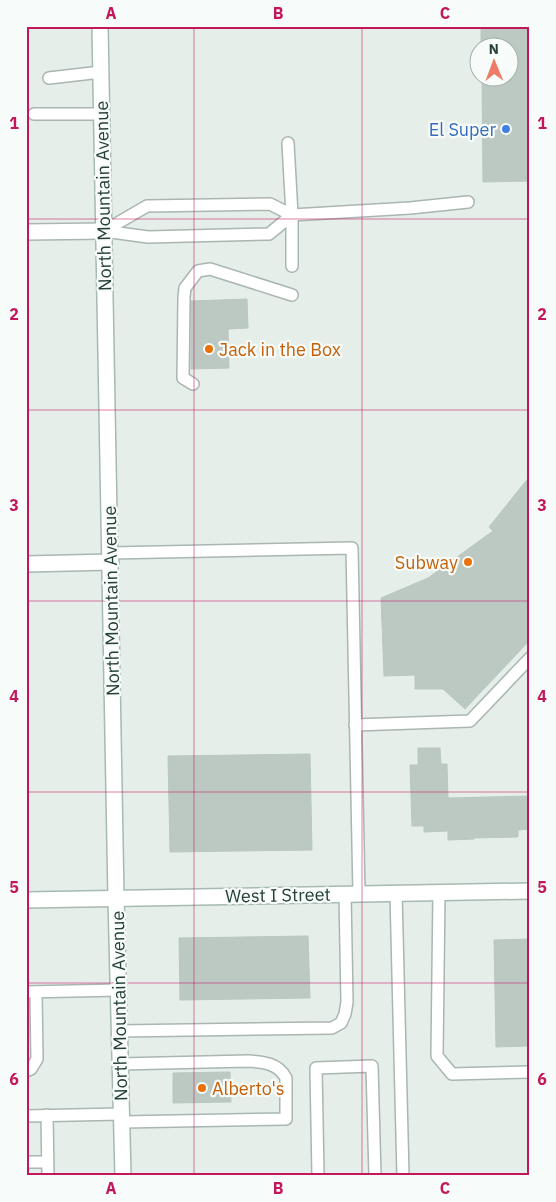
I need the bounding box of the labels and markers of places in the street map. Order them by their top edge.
place label: El Super [429,118,496,141]
marker: El Super [500,123,512,135]
place label: Jack in the Box [219,338,341,361]
marker: Jack in the Box [203,343,215,355]
place label: Subway [395,551,458,574]
marker: Subway [462,556,474,568]
place label: Alberto's [212,1077,285,1100]
marker: Alberto's [196,1082,208,1094]

